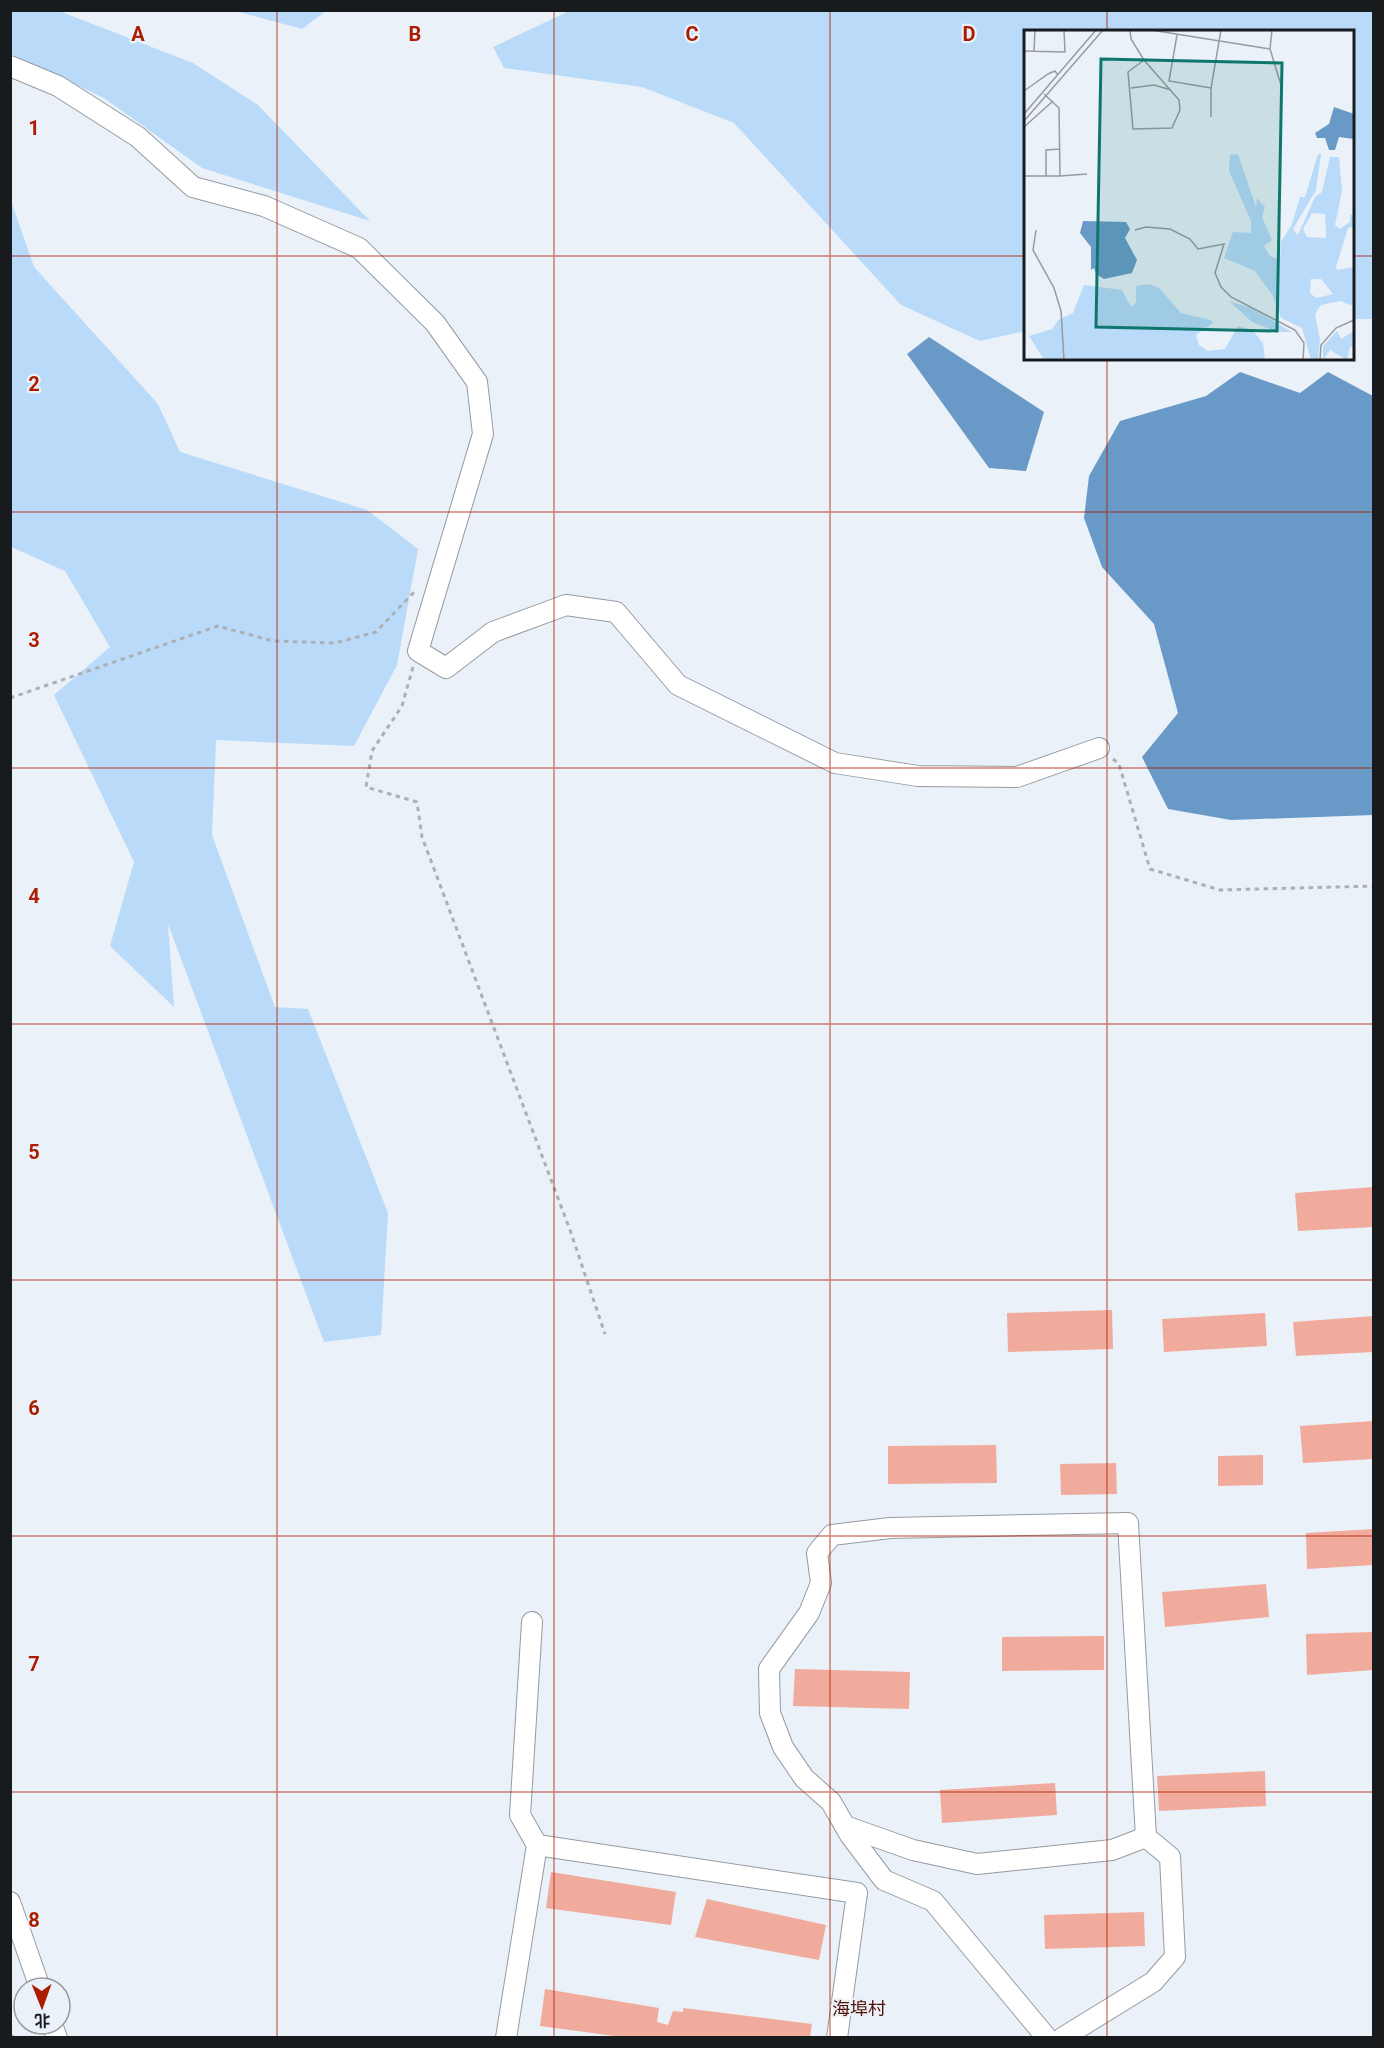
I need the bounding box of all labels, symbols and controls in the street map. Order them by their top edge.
text: A [131,22,145,46]
text: B [409,22,421,46]
text: C [685,22,699,46]
text: D [963,22,976,46]
inset map [1024,30,1354,360]
text: 1 [28,116,40,140]
text: 2 [28,372,40,396]
text: 3 [28,628,40,652]
text: 4 [28,884,40,908]
text: 5 [28,1140,40,1164]
text: 6 [28,1396,40,1420]
text: 7 [28,1652,40,1676]
text: 8 [28,1908,40,1932]
north arrow [12,1976,72,2036]
district label: 海埠村 [832,1998,886,2019]
text: 北 [34,2011,50,2030]

